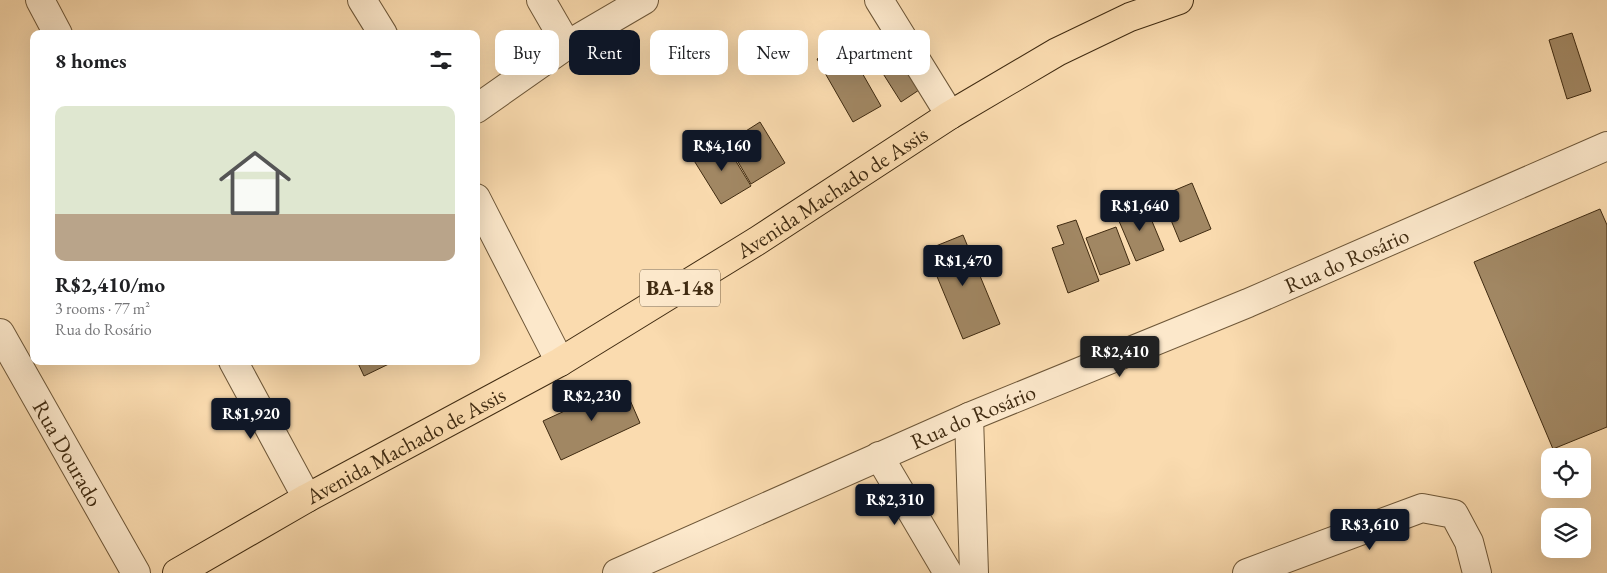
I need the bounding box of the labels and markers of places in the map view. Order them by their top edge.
pin: R$4,160 [676,130,768,172]
pin: R$1,640 [1094,190,1186,232]
pin: R$1,470 [917,244,1009,287]
pin: R$2,410 [1074,336,1166,378]
pin: R$2,230 [546,380,638,422]
pin: R$1,920 [205,398,297,440]
pin: R$2,310 [849,484,941,526]
pin: R$3,610 [1324,508,1416,551]

